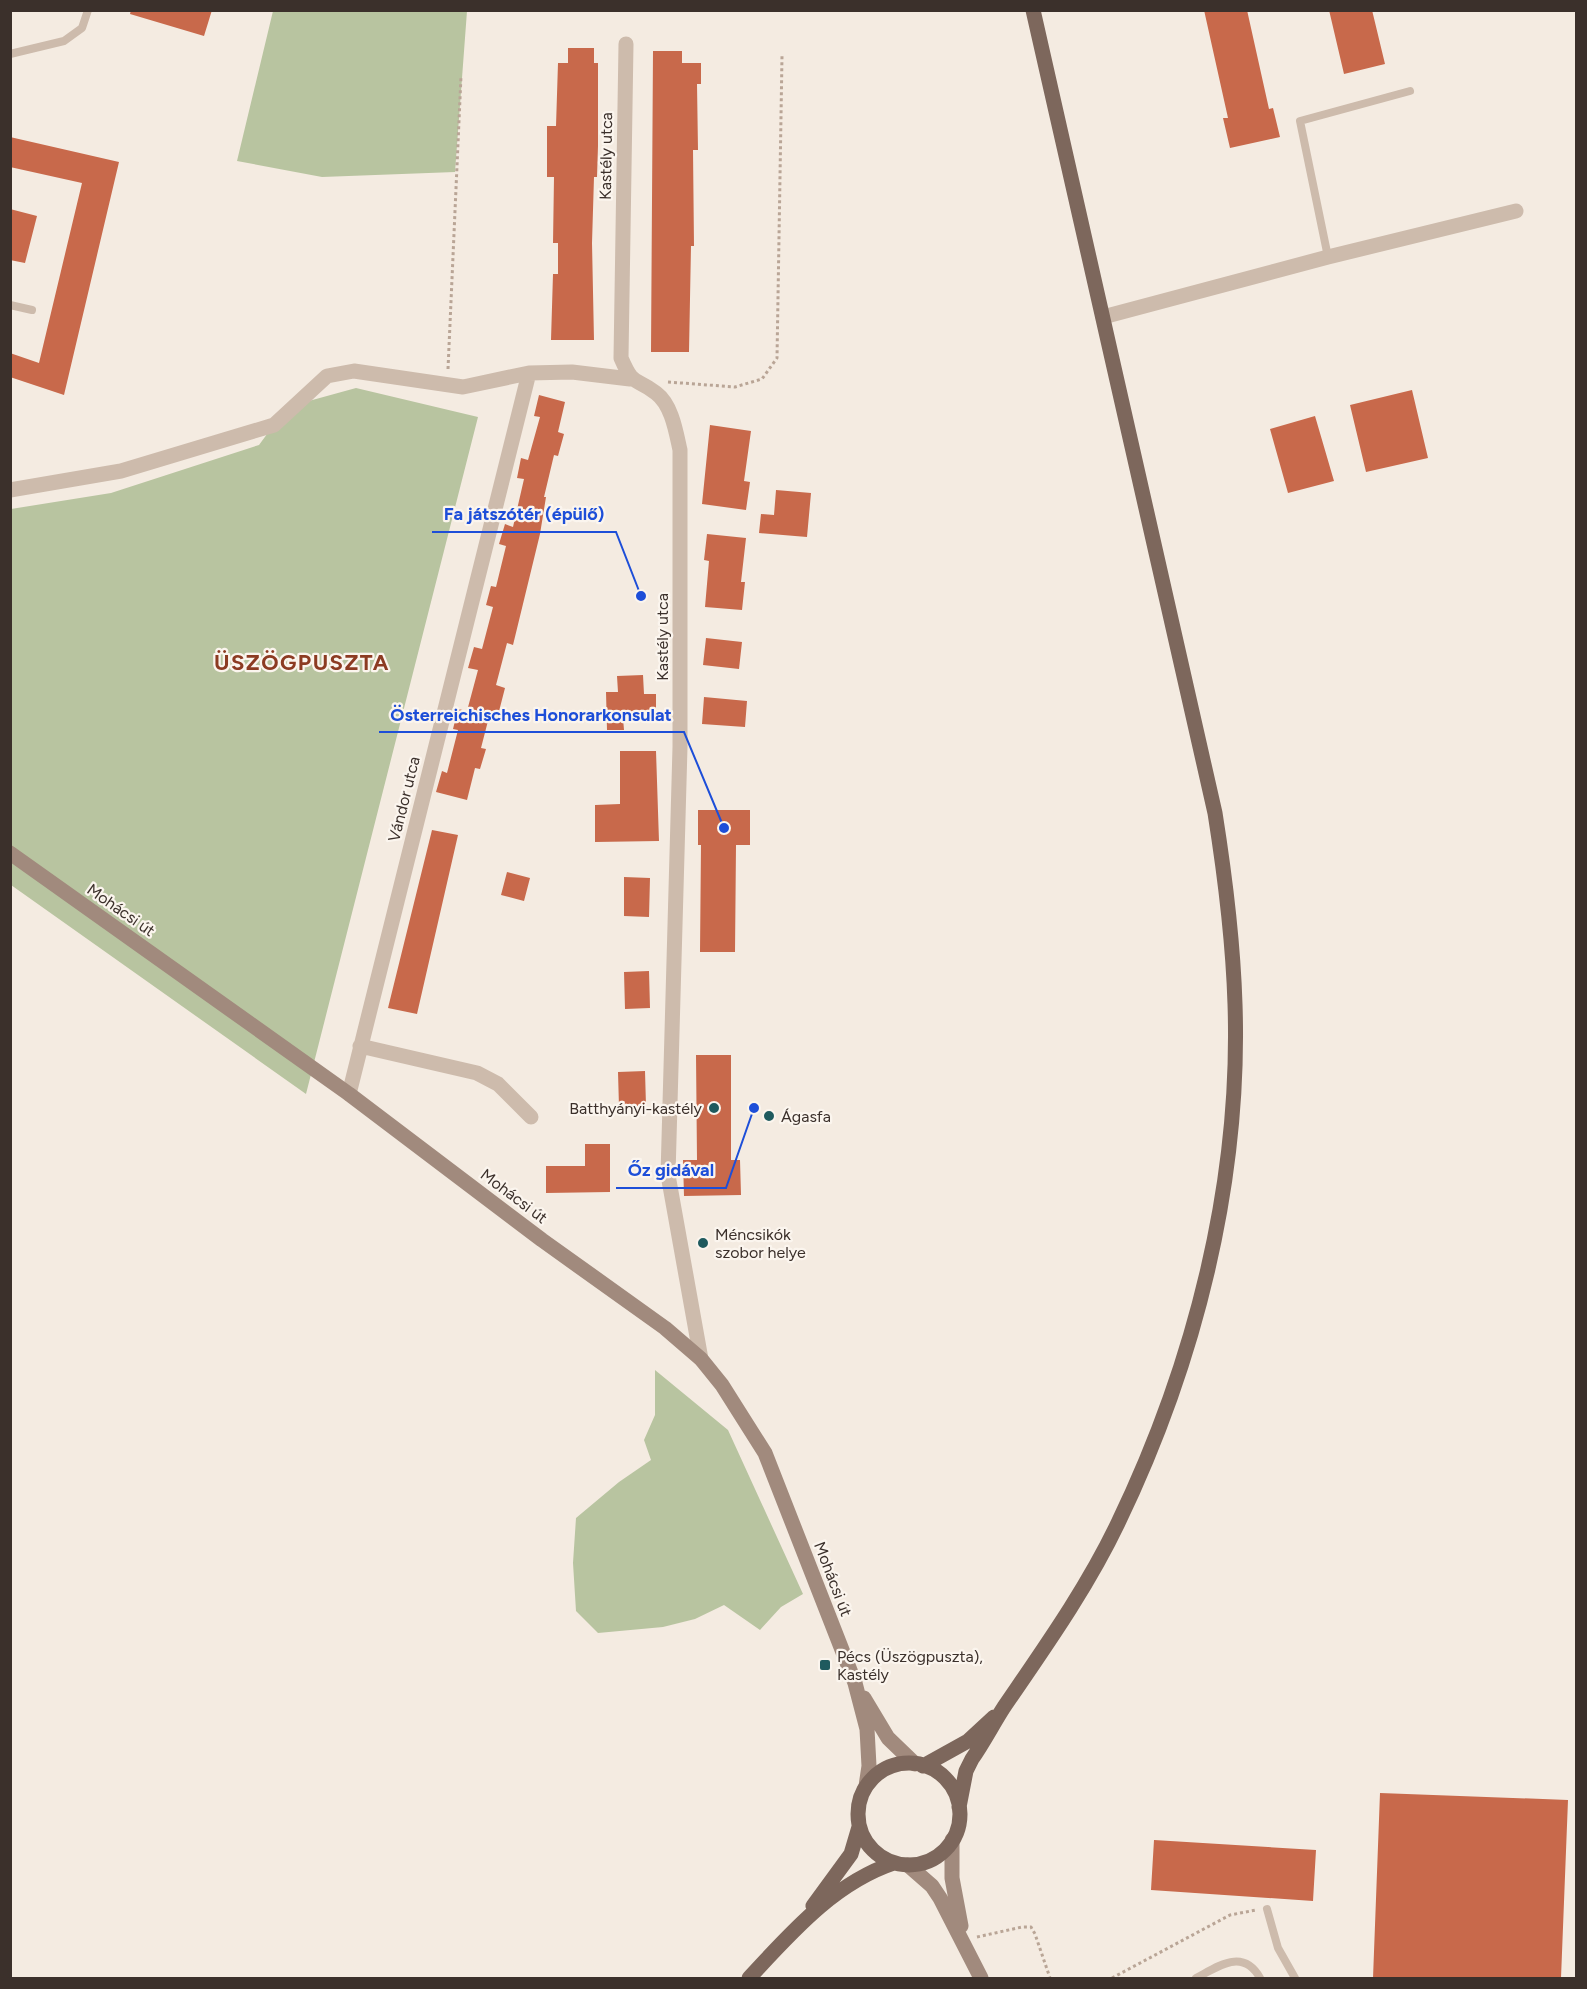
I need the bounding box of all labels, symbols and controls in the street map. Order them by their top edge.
street label: Kastély utca [596,112,616,200]
callout: Fa játszótér (épülő) [432,496,616,532]
text: Fa játszótér (épülő) [444,503,604,525]
street label: Kastély utca [653,593,672,681]
district label: ÜSZÖGPUSZTA [214,649,390,676]
callout: Österreichisches Honorarkonsulat [379,696,684,732]
text: Österreichisches Honorarkonsulat [390,704,672,726]
street label: Vándor utca [384,754,424,844]
street label: Mohácsi út [83,880,159,940]
place label: Batthyányi-kastély [569,1099,703,1118]
marker: Batthyányi-kastély [707,1101,721,1115]
place label: Ágasfa [781,1107,831,1126]
marker: Ágasfa [762,1109,776,1123]
callout: Őz gidával [616,1152,726,1188]
text: Őz gidával [628,1159,714,1181]
street label: Mohácsi út [477,1165,551,1227]
place label: Méncsikók szobor helye [715,1225,806,1262]
marker: Méncsikók szobor helye [696,1236,710,1250]
street label: Mohácsi út [810,1539,856,1619]
place label: Pécs (Üszögpuszta), Kastély [837,1647,983,1684]
marker: Pécs (Üszögpuszta), Kastély [818,1658,832,1672]

